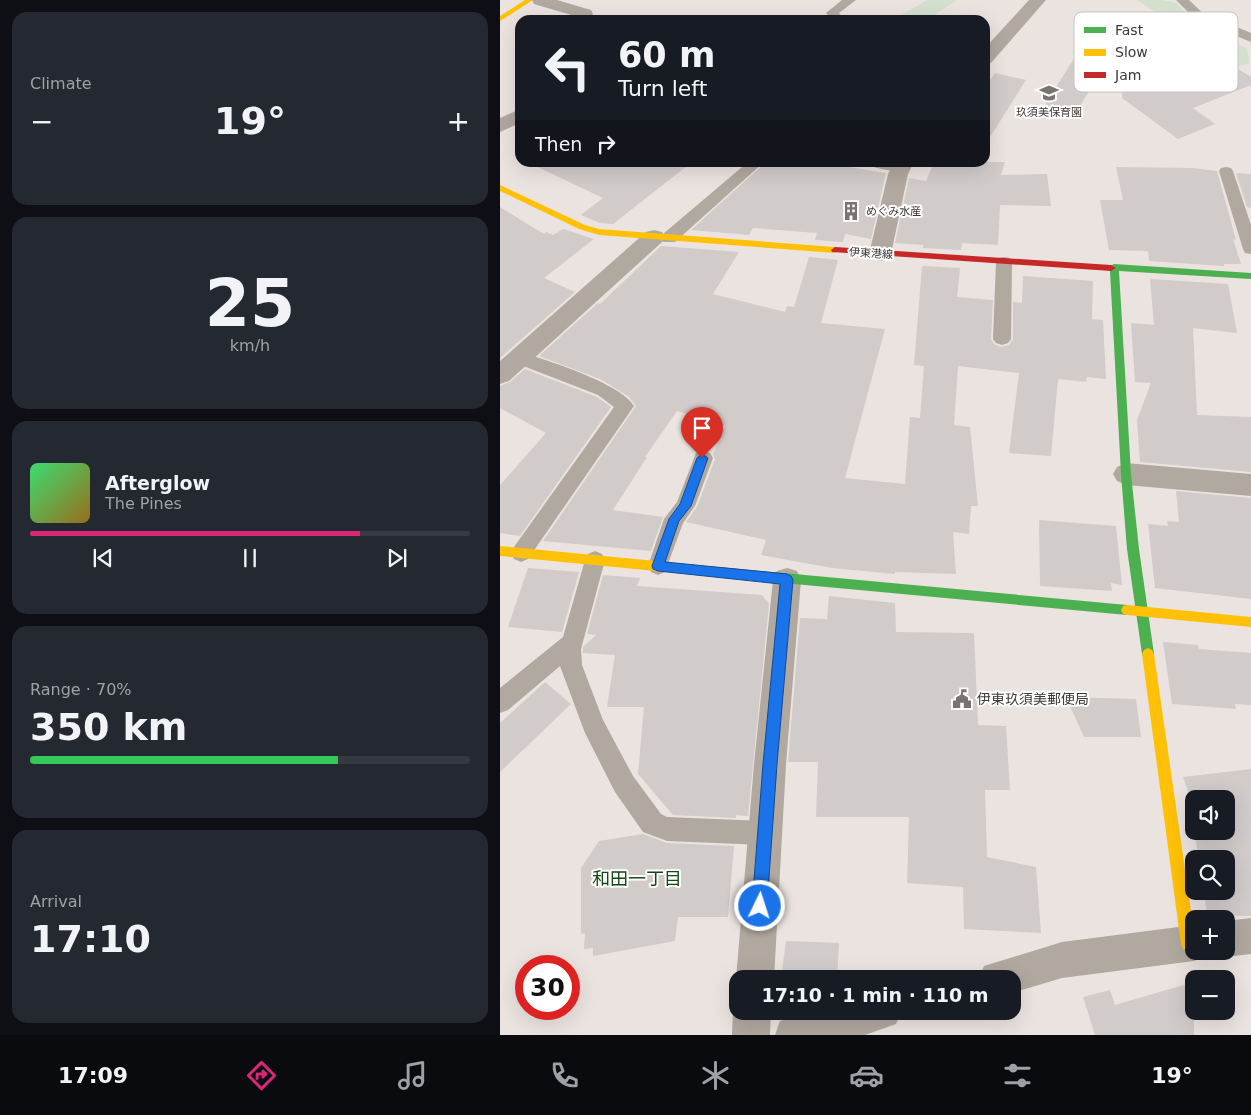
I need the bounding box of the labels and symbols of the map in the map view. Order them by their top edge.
legend [1074,12,1238,92]
text: Fast [1115,22,1144,38]
text: Slow [1115,44,1148,60]
text: Jam [1114,67,1141,83]
school or university icon: 玖須美保育園 [1038,82,1060,104]
place label: 玖須美保育園 [1016,106,1082,119]
building icon: めぐみ水産 [840,200,862,222]
place label: めぐみ水産 [866,205,921,218]
street label: 伊東港線 [849,245,893,262]
pin [681,407,723,458]
public building icon: 伊東玖須美郵便局 [951,688,973,710]
place label: 伊東玖須美郵便局 [977,691,1089,707]
district label: 和田一丁目 [592,868,682,889]
position arrow [733,879,785,931]
speed limit sign: 30 [515,955,580,1020]

